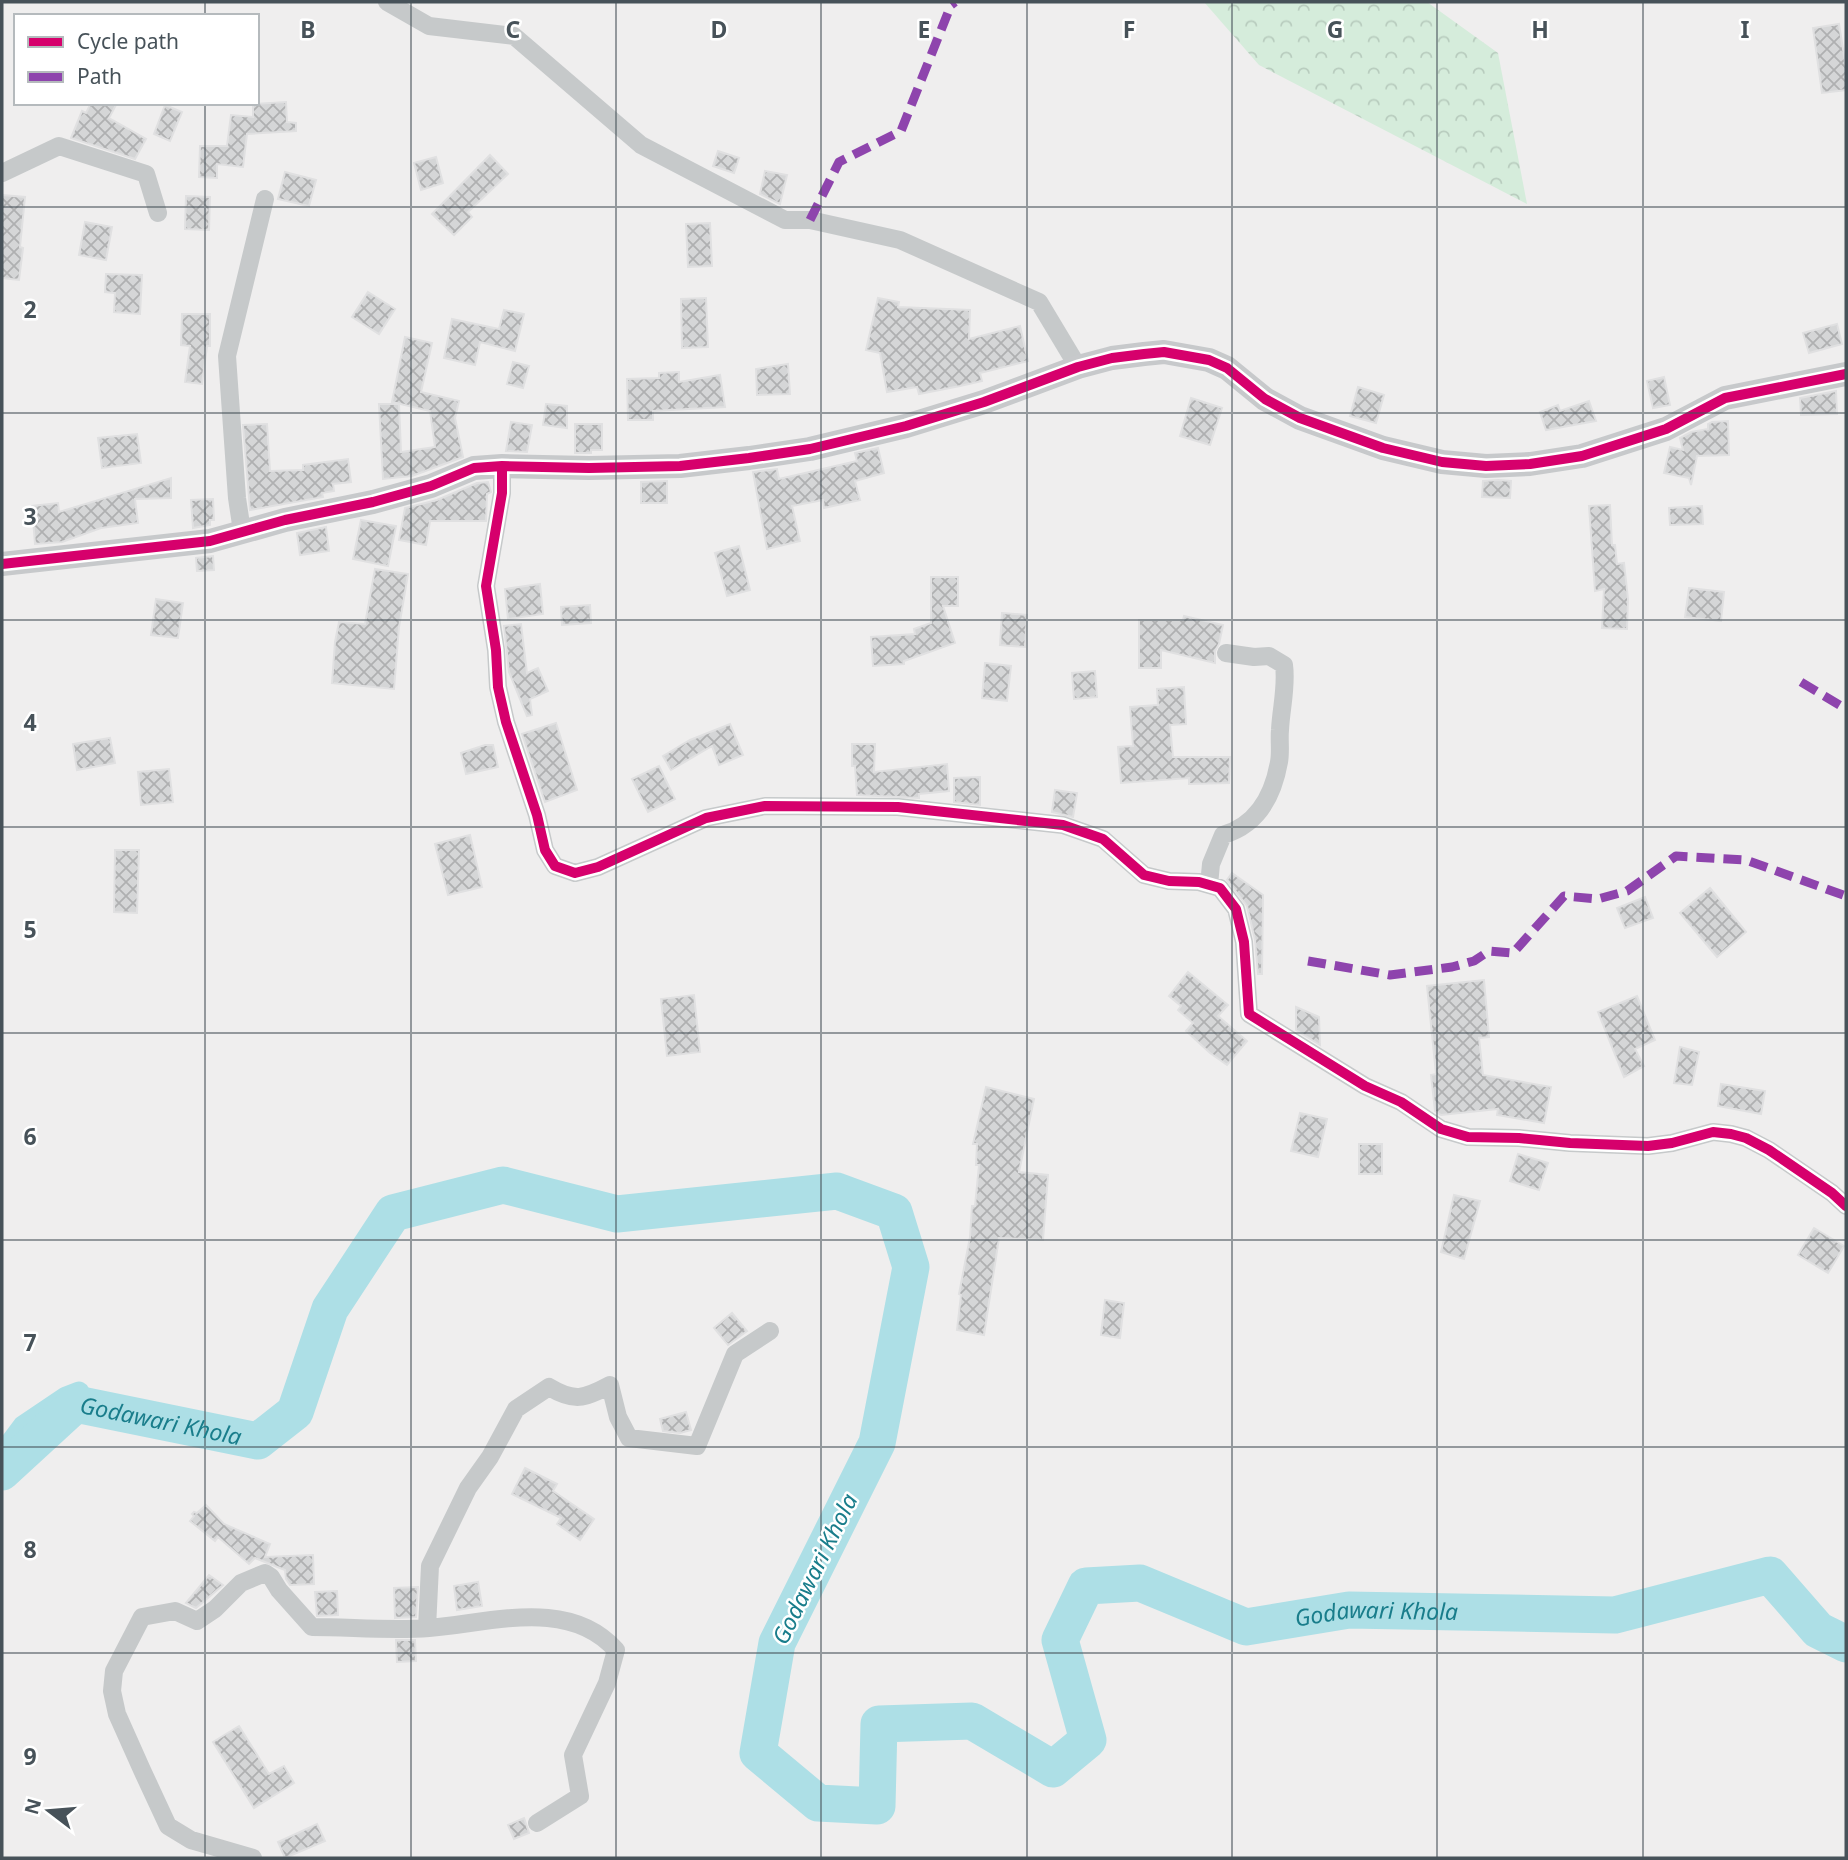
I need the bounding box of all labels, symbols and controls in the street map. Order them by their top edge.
text: B [300,13,316,45]
text: C [506,13,521,45]
text: D [711,13,727,45]
text: E [918,13,930,45]
text: F [1123,13,1135,45]
text: G [1327,13,1343,45]
text: H [1531,13,1549,45]
text: I [1741,13,1750,45]
legend [14,14,259,105]
text: Cycle path [77,27,179,55]
text: Path [77,62,122,90]
text: 2 [23,293,37,325]
text: 3 [23,500,37,532]
text: 4 [23,706,37,738]
text: 5 [23,913,37,945]
text: 6 [23,1120,37,1152]
text: 7 [23,1326,37,1358]
water label: Godawari Khola [77,1388,245,1452]
water label: Godawari Khola [764,1488,864,1649]
text: 8 [23,1533,37,1565]
water label: Godawari Khola [1292,1593,1458,1634]
text: 9 [23,1740,37,1772]
north arrow [14,1776,84,1846]
text: N [18,1795,47,1817]

